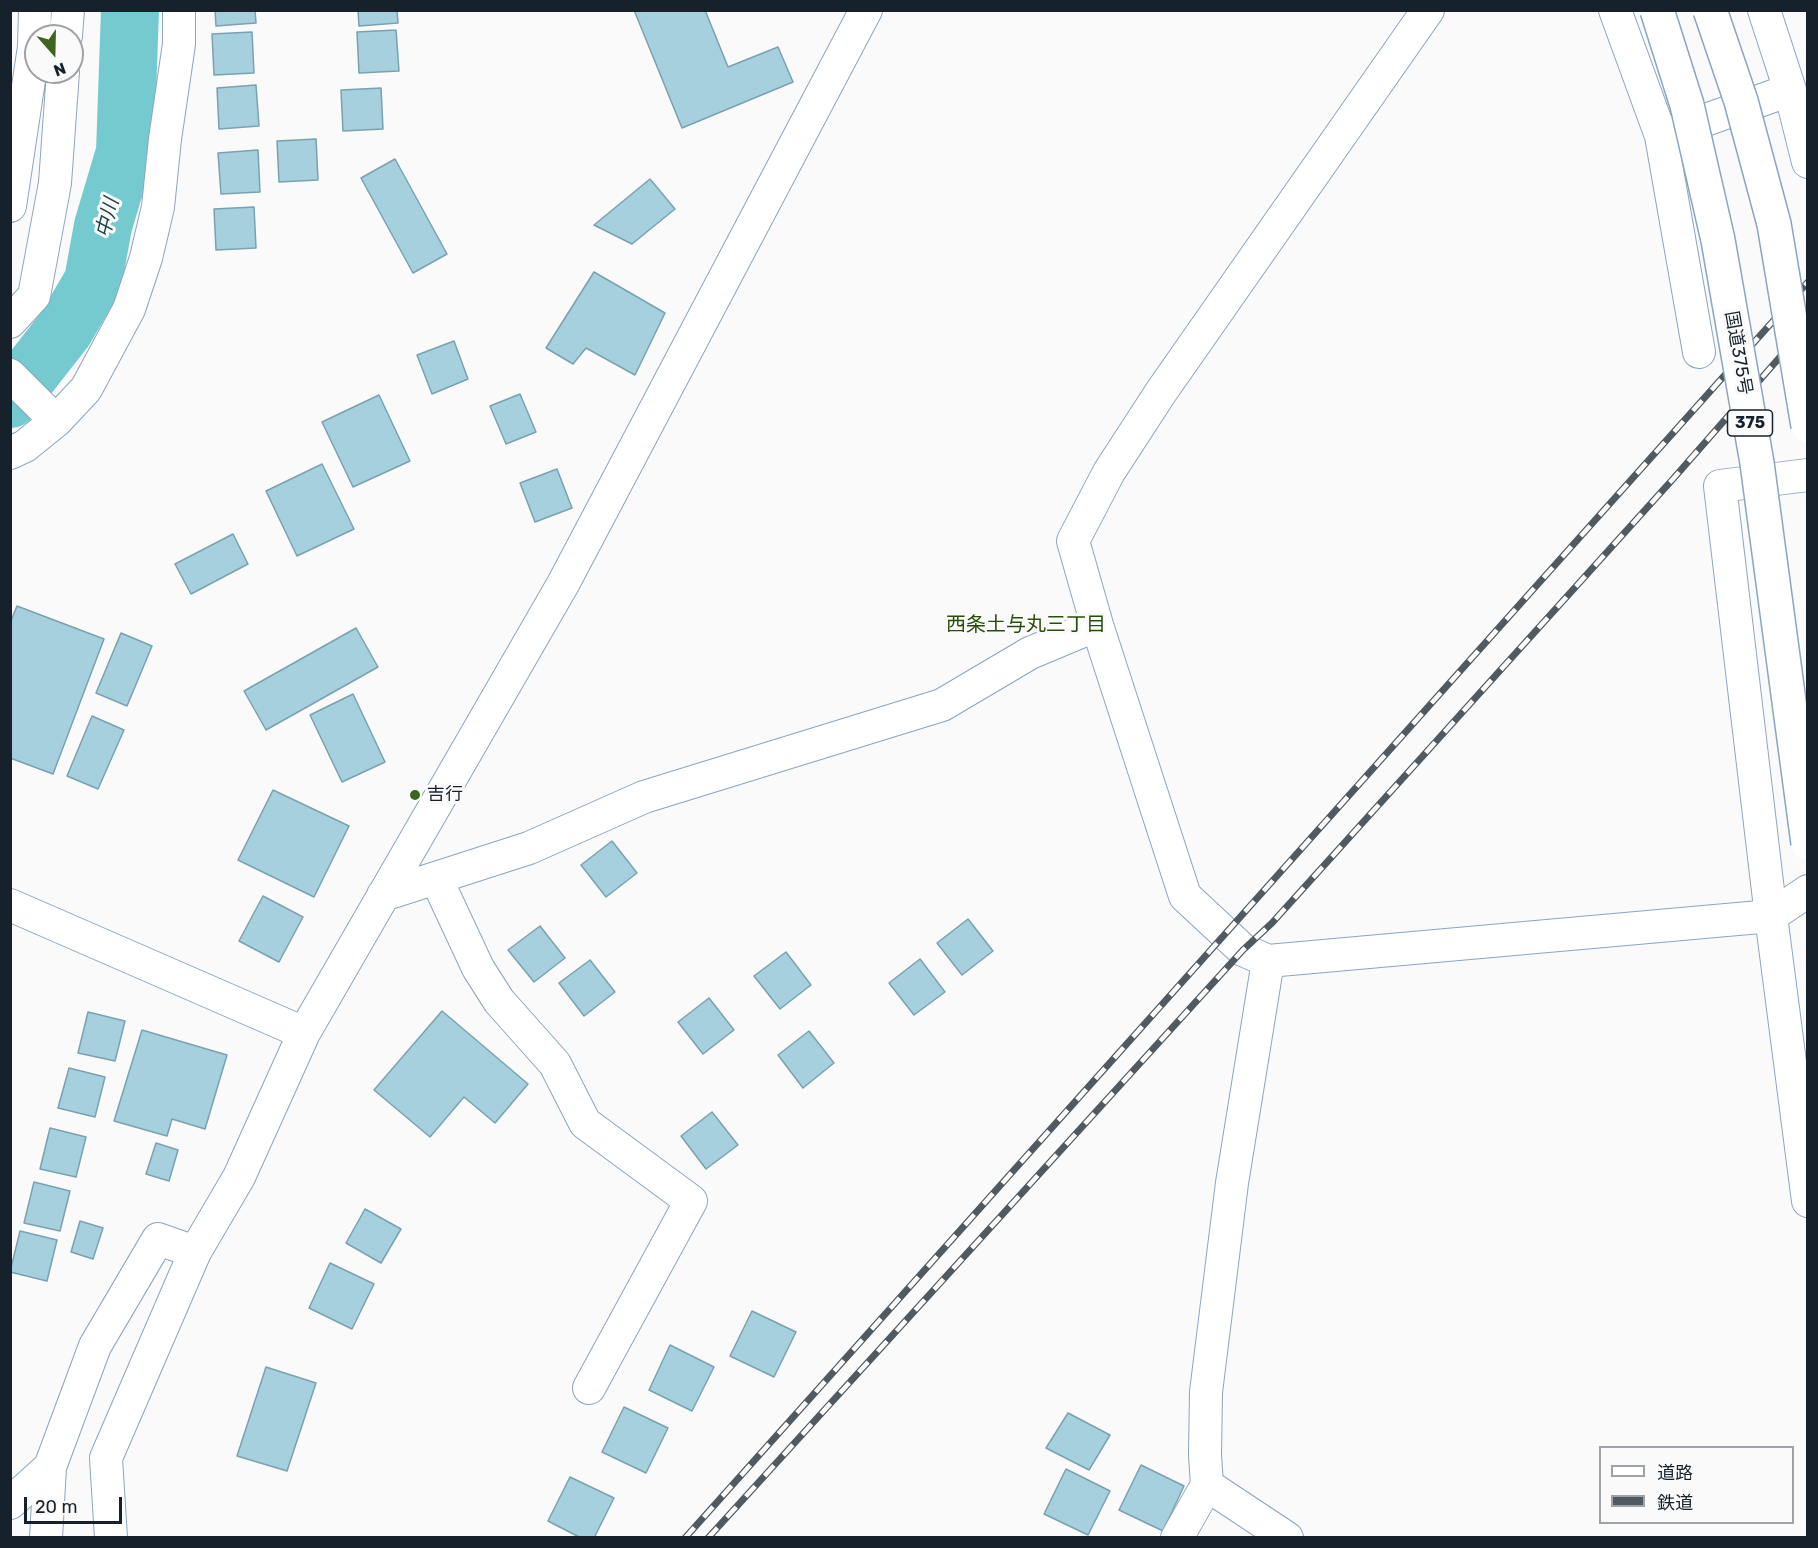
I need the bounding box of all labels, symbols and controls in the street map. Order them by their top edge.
north arrow [24,24,84,84]
text: N [51,59,68,80]
water label: 中川 [92,196,124,240]
street label: 国道375号 [1720,309,1756,397]
road number: 375 [1728,410,1772,436]
district label: 西条土与丸三丁目 [946,613,1106,637]
place label: 吉行 [427,784,463,806]
marker: 吉行 [408,788,422,802]
legend [1599,1446,1794,1524]
text: 道路 [1657,1462,1693,1484]
scale bar [27,1485,124,1523]
text: 鉄道 [1657,1492,1693,1514]
text: 20 m [35,1496,77,1518]

